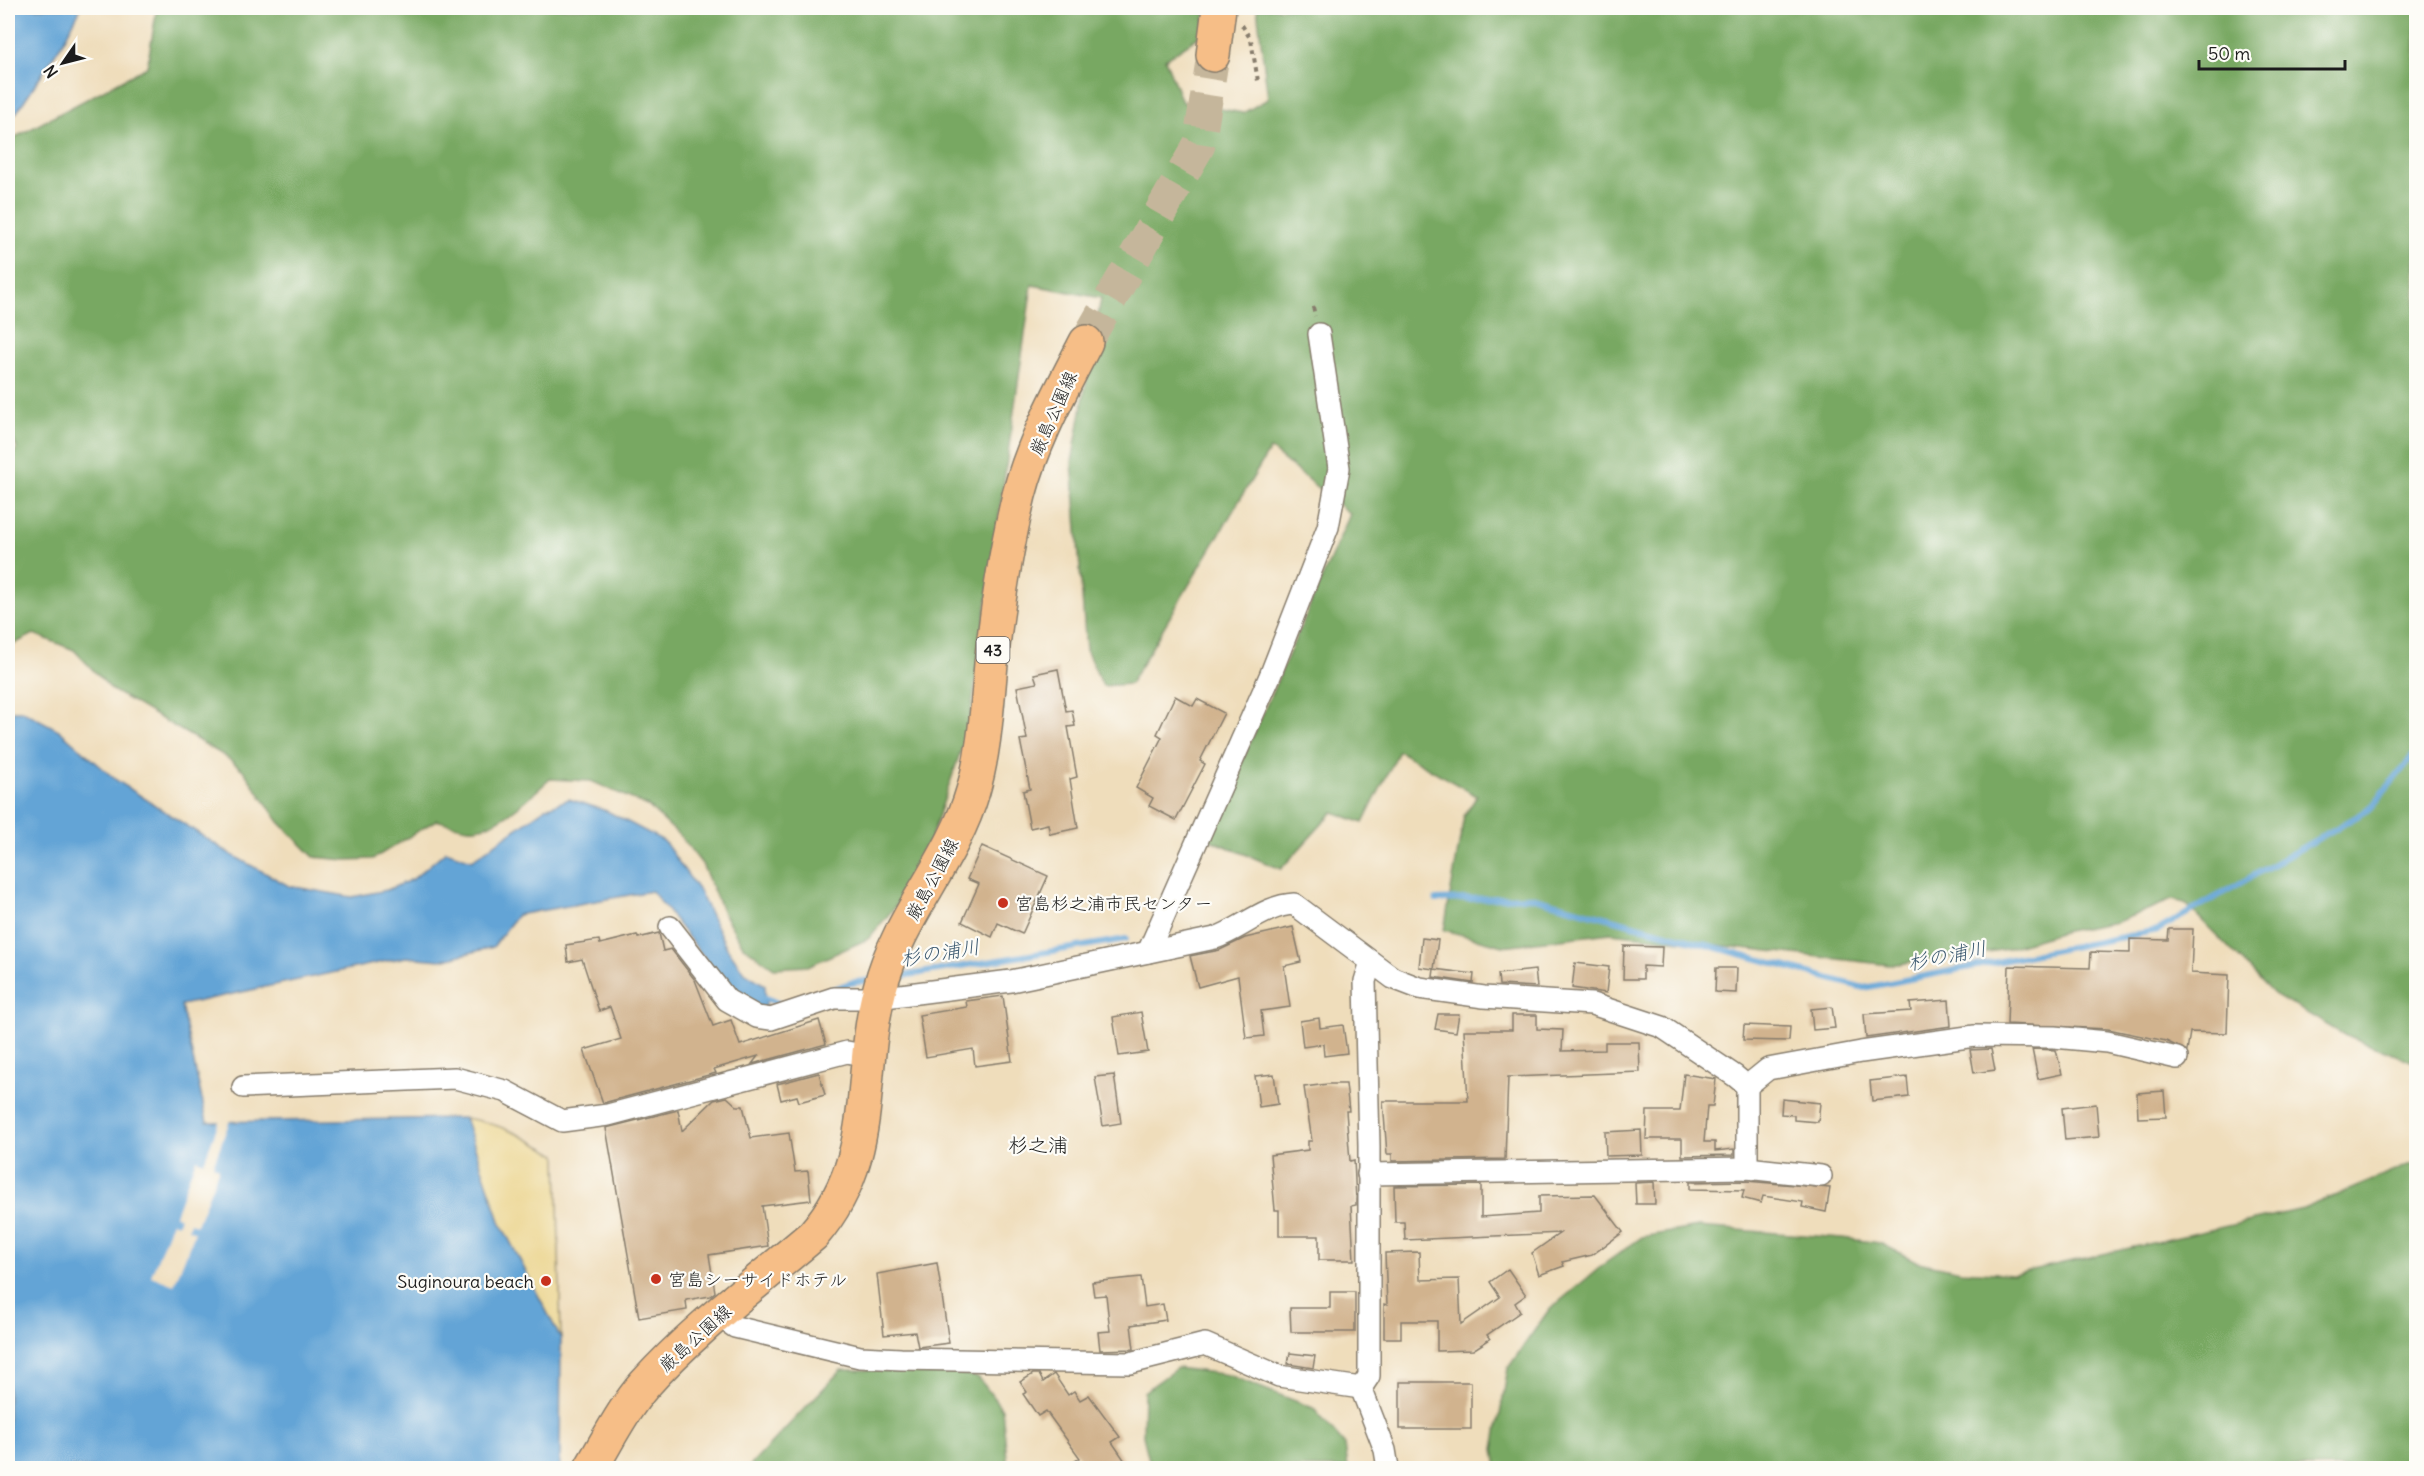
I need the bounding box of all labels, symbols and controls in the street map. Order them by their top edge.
north arrow [33,33,93,93]
scale bar [2199,33,2344,71]
text: 50 m [2208,42,2250,65]
text: N [39,61,62,82]
street label: 厳島公園線 [1024,367,1082,459]
road number: 43 [976,637,1010,663]
street label: 厳島公園線 [901,834,963,924]
place label: 宮島杉之浦市民センター [1015,892,1212,915]
marker: 宮島杉之浦市民センター [996,896,1010,910]
water label: 杉の浦川 [899,933,981,971]
water label: 杉の浦川 [1905,935,1989,975]
district label: 杉之浦 [1008,1132,1068,1157]
place label: 宮島シーサイドホテル [668,1268,847,1291]
place label: Suginoura beach [397,1270,534,1293]
marker: 宮島シーサイドホテル [649,1272,663,1286]
marker: Suginoura beach [539,1274,553,1288]
street label: 厳島公園線 [654,1299,736,1377]

